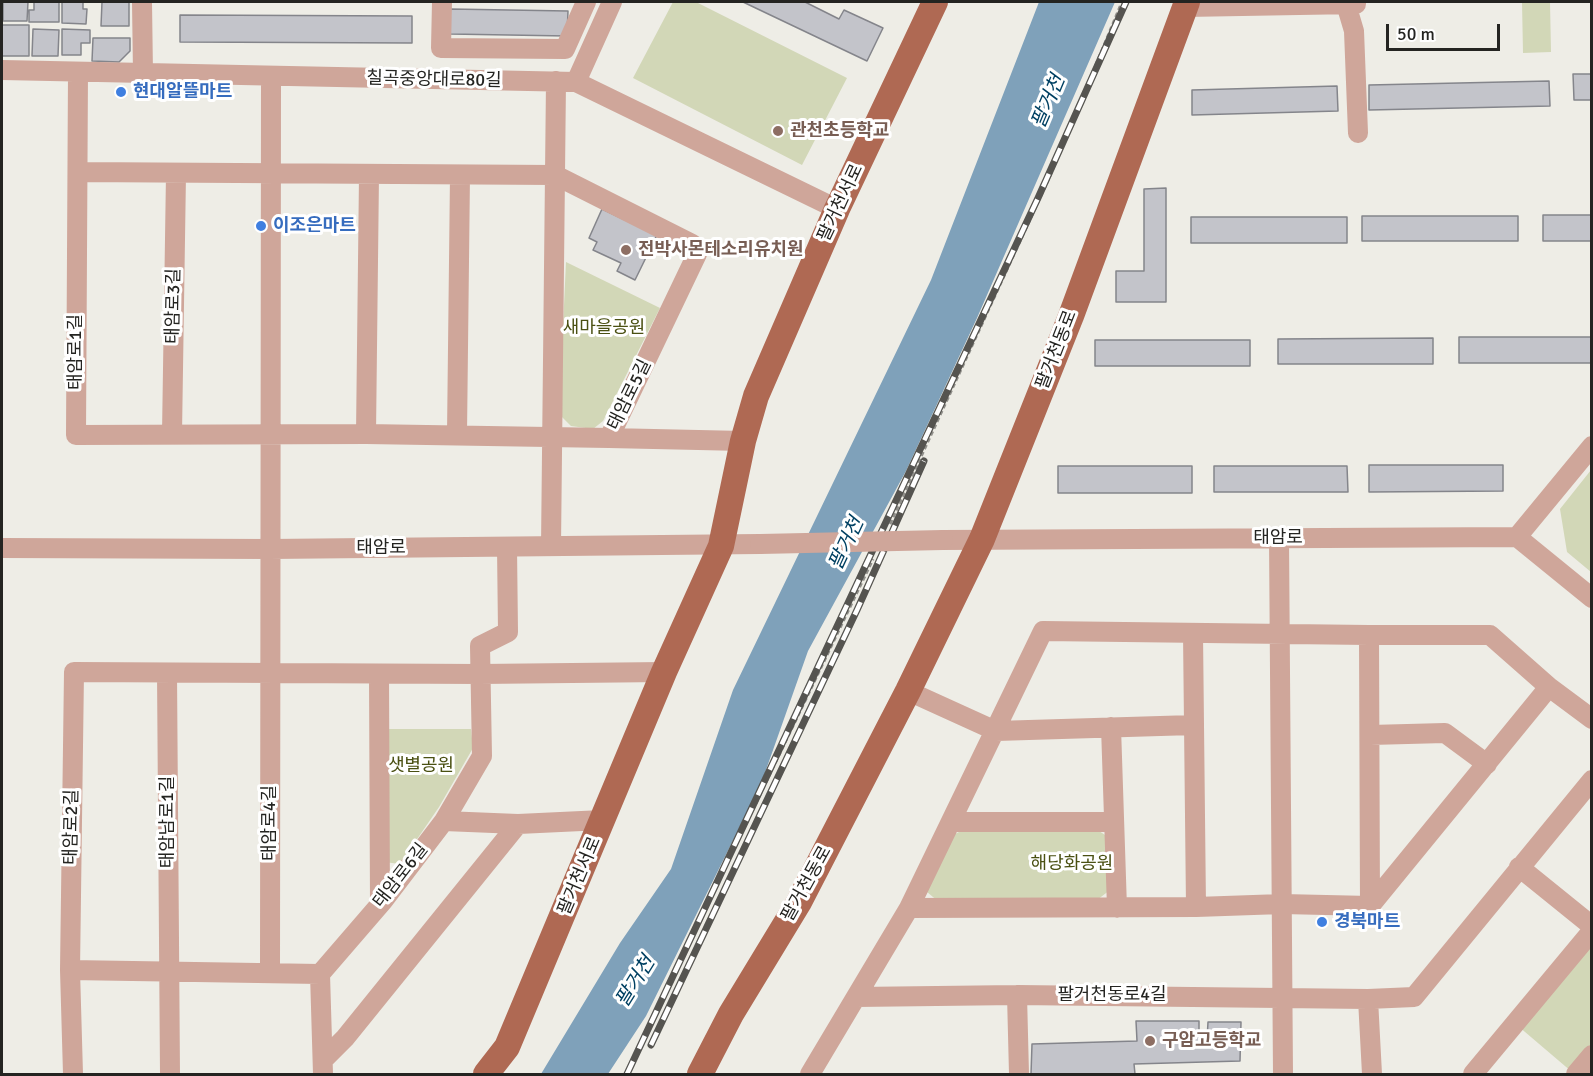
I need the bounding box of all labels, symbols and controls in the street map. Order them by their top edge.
scale bar [1389,12,1503,50]
text: 50 m [1397,23,1435,45]
street label: 칠곡중앙대로80길 [366,68,502,92]
water label: 팔거천 [1027,72,1071,132]
place label: 현대알뜰마트 [133,81,232,103]
marker: 현대알뜰마트 [114,85,128,99]
place label: 관천초등학교 [790,120,889,142]
marker: 관천초등학교 [771,124,785,138]
street label: 팔거천서로 [814,161,868,245]
place label: 이조은마트 [273,215,356,237]
marker: 이조은마트 [254,219,268,233]
place label: 전박사몬테소리유치원 [638,239,804,261]
marker: 전박사몬테소리유치원 [619,243,633,257]
street label: 태암로3길 [163,268,185,344]
street label: 팔거천동로 [1032,307,1082,393]
street label: 태암로1길 [65,314,87,390]
park label: 새마을공원 [563,317,645,339]
street label: 태암로5길 [604,356,656,434]
water label: 팔거천 [824,514,870,574]
street label: 태암로 [1253,527,1303,549]
street label: 태암로 [356,537,406,559]
park label: 샛별공원 [388,755,454,777]
street label: 태암남로1길 [157,776,179,868]
street label: 태암로4길 [259,785,281,861]
street label: 태암로2길 [61,789,83,865]
street label: 팔거천서로 [554,834,606,918]
street label: 태암로6길 [369,839,433,913]
street label: 팔거천동로 [777,843,837,925]
park label: 해당화공원 [1031,853,1113,875]
place label: 경북마트 [1334,911,1400,933]
marker: 경북마트 [1315,915,1329,929]
water label: 팔거천 [611,952,661,1012]
street label: 팔거천동로4길 [1057,984,1167,1006]
place label: 구암고등학교 [1162,1030,1261,1052]
marker: 구암고등학교 [1143,1034,1157,1048]

